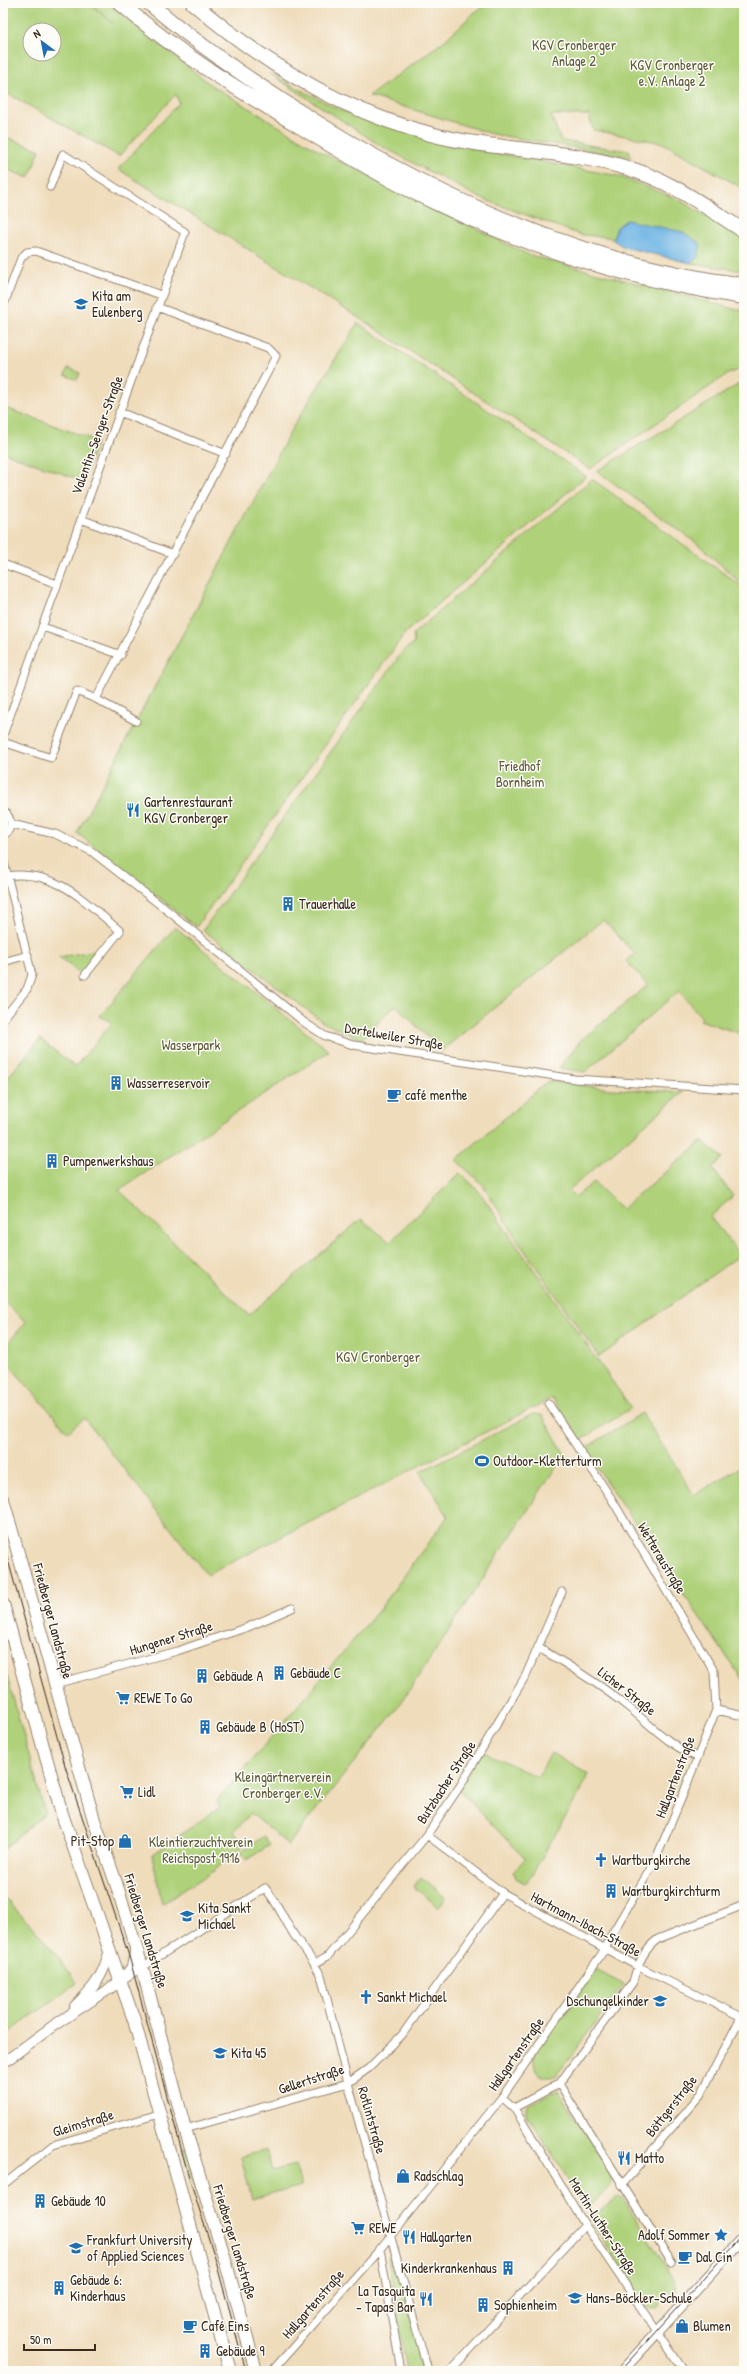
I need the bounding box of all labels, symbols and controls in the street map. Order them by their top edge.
north arrow [22,22,62,62]
text: N [31,26,43,41]
park label: KGV Cronberger Anlage 2 [532,35,617,71]
park label: KGV Cronberger e.V. Anlage 2 [630,55,715,91]
place label: Kita am Eulenberg [92,286,142,322]
school or university icon: Kita am Eulenberg [73,296,89,312]
street label: Valentin-Senger-Straße [66,372,128,497]
park label: Friedhof Bornheim [496,756,544,791]
place label: Gartenrestaurant KGV Cronberger [144,792,233,828]
restaurant icon: Gartenrestaurant KGV Cronberger [125,802,141,818]
place label: Trauerhalle [299,894,356,913]
building icon: Trauerhalle [280,896,296,912]
street label: Dortelweiler Straße [343,1017,445,1055]
park label: Wasserpark [162,1035,220,1055]
place label: Wasserreservoir [127,1073,211,1092]
building icon: Wasserreservoir [108,1075,124,1091]
place label: café menthe [405,1085,468,1104]
cafe icon: café menthe [386,1087,402,1103]
place label: Pumpenwerkshaus [63,1151,154,1171]
building icon: Pumpenwerkshaus [44,1153,60,1169]
park label: KGV Cronberger [336,1347,421,1367]
place label: Outdoor-Kletterturm [493,1451,602,1470]
sports icon: Outdoor-Kletterturm [474,1453,490,1469]
street label: Wetteraustraße [633,1519,691,1598]
street label: Friedberger Landstraße [28,1560,78,1681]
street label: Hungener Straße [127,1616,215,1660]
street label: Licher Straße [594,1662,661,1720]
place label: Gebäude C [290,1663,341,1682]
building icon: Gebäude C [271,1665,287,1681]
place label: Gebäude A [213,1666,263,1685]
building icon: Gebäude A [194,1668,210,1684]
place label: REWE To Go [134,1688,193,1707]
supermarket icon: REWE To Go [115,1690,131,1706]
place label: Gebäude B (HoST) [216,1717,305,1736]
building icon: Gebäude B (HoST) [197,1719,213,1735]
street label: Hallgartenstraße [650,1733,700,1821]
street label: Butzbacher Straße [412,1736,481,1827]
park label: Kleingärtnerverein Cronberger e.V. [235,1767,331,1803]
place label: Lidl [138,1782,156,1801]
supermarket icon: Lidl [119,1784,135,1800]
place label: Pit-Stop [71,1831,114,1851]
park label: Kleintierzuchtverein Reichspost 1916 [149,1832,253,1868]
shop icon: Pit-Stop [117,1833,133,1849]
place label: Wartburgkirche [612,1850,691,1870]
church icon: Wartburgkirche [593,1852,609,1868]
street label: Friedberger Landstraße [119,1870,173,1991]
place label: Wartburgkirchturm [622,1881,720,1901]
building icon: Wartburgkirchturm [603,1883,619,1899]
street label: Hartmann-Ibach-Straße [527,1886,645,1962]
place label: Kita Sankt Michael [198,1898,251,1933]
school or university icon: Kita Sankt Michael [179,1908,195,1924]
place label: Sankt Michael [377,1987,447,2006]
church icon: Sankt Michael [358,1989,374,2005]
place label: Dschungelkinder [566,1991,650,2011]
school or university icon: Dschungelkinder [652,1993,668,2009]
street label: Hallgartenstraße [483,2013,549,2095]
place label: Kita 45 [231,2043,266,2062]
school or university icon: Kita 45 [212,2045,228,2061]
street label: Gellertstraße [275,2059,347,2099]
street label: Böttgerstraße [640,2071,702,2141]
street label: Rotlintstraße [353,2084,391,2156]
street label: Gleimstraße [50,2104,116,2142]
place label: Matto [635,2148,664,2167]
restaurant icon: Matto [616,2150,632,2166]
place label: Radschlag [414,2166,463,2186]
shop icon: Radschlag [395,2168,411,2184]
street label: Martin-Luther-Straße [564,2173,642,2279]
street label: Friedberger Landstraße [208,2181,262,2302]
place label: Gebäude 10 [51,2191,106,2210]
building icon: Gebäude 10 [32,2193,48,2209]
place label: REWE [369,2218,396,2237]
supermarket icon: REWE [350,2220,366,2236]
place label: Adolf Sommer [638,2225,711,2244]
place label: Hallgarten [420,2227,472,2247]
place icon: Adolf Sommer [713,2227,729,2243]
restaurant icon: Hallgarten [401,2229,417,2245]
place label: Frankfurt University of Applied Sciences [86,2230,192,2266]
school or university icon: Frankfurt University of Applied Sciences [68,2240,84,2256]
place label: Dal Cin [696,2247,732,2266]
cafe icon: Dal Cin [677,2249,693,2265]
place label: Kinderkrankenhaus [401,2258,497,2277]
building icon: Kinderkrankenhaus [500,2260,516,2276]
street label: Hallgartenstraße [277,2265,349,2343]
place label: Gebäude 6: Kinderhaus [70,2270,126,2305]
building icon: Gebäude 6: Kinderhaus [51,2280,67,2296]
place label: La Tasquita - Tapas Bar [356,2281,416,2317]
place label: Hans-Böckler-Schule [586,2288,693,2307]
school or university icon: Hans-Böckler-Schule [567,2290,583,2306]
restaurant icon: La Tasquita - Tapas Bar [418,2291,434,2307]
place label: Sophienheim [494,2295,557,2315]
building icon: Sophienheim [475,2297,491,2313]
place label: Café Eins [201,2316,249,2335]
place label: Blumen [693,2316,731,2335]
cafe icon: Café Eins [182,2318,198,2334]
shop icon: Blumen [674,2318,690,2334]
scale bar [24,2326,95,2352]
text: 50 m [30,2331,51,2348]
place label: Gebäude 9 [216,2341,265,2360]
building icon: Gebäude 9 [197,2343,213,2359]

